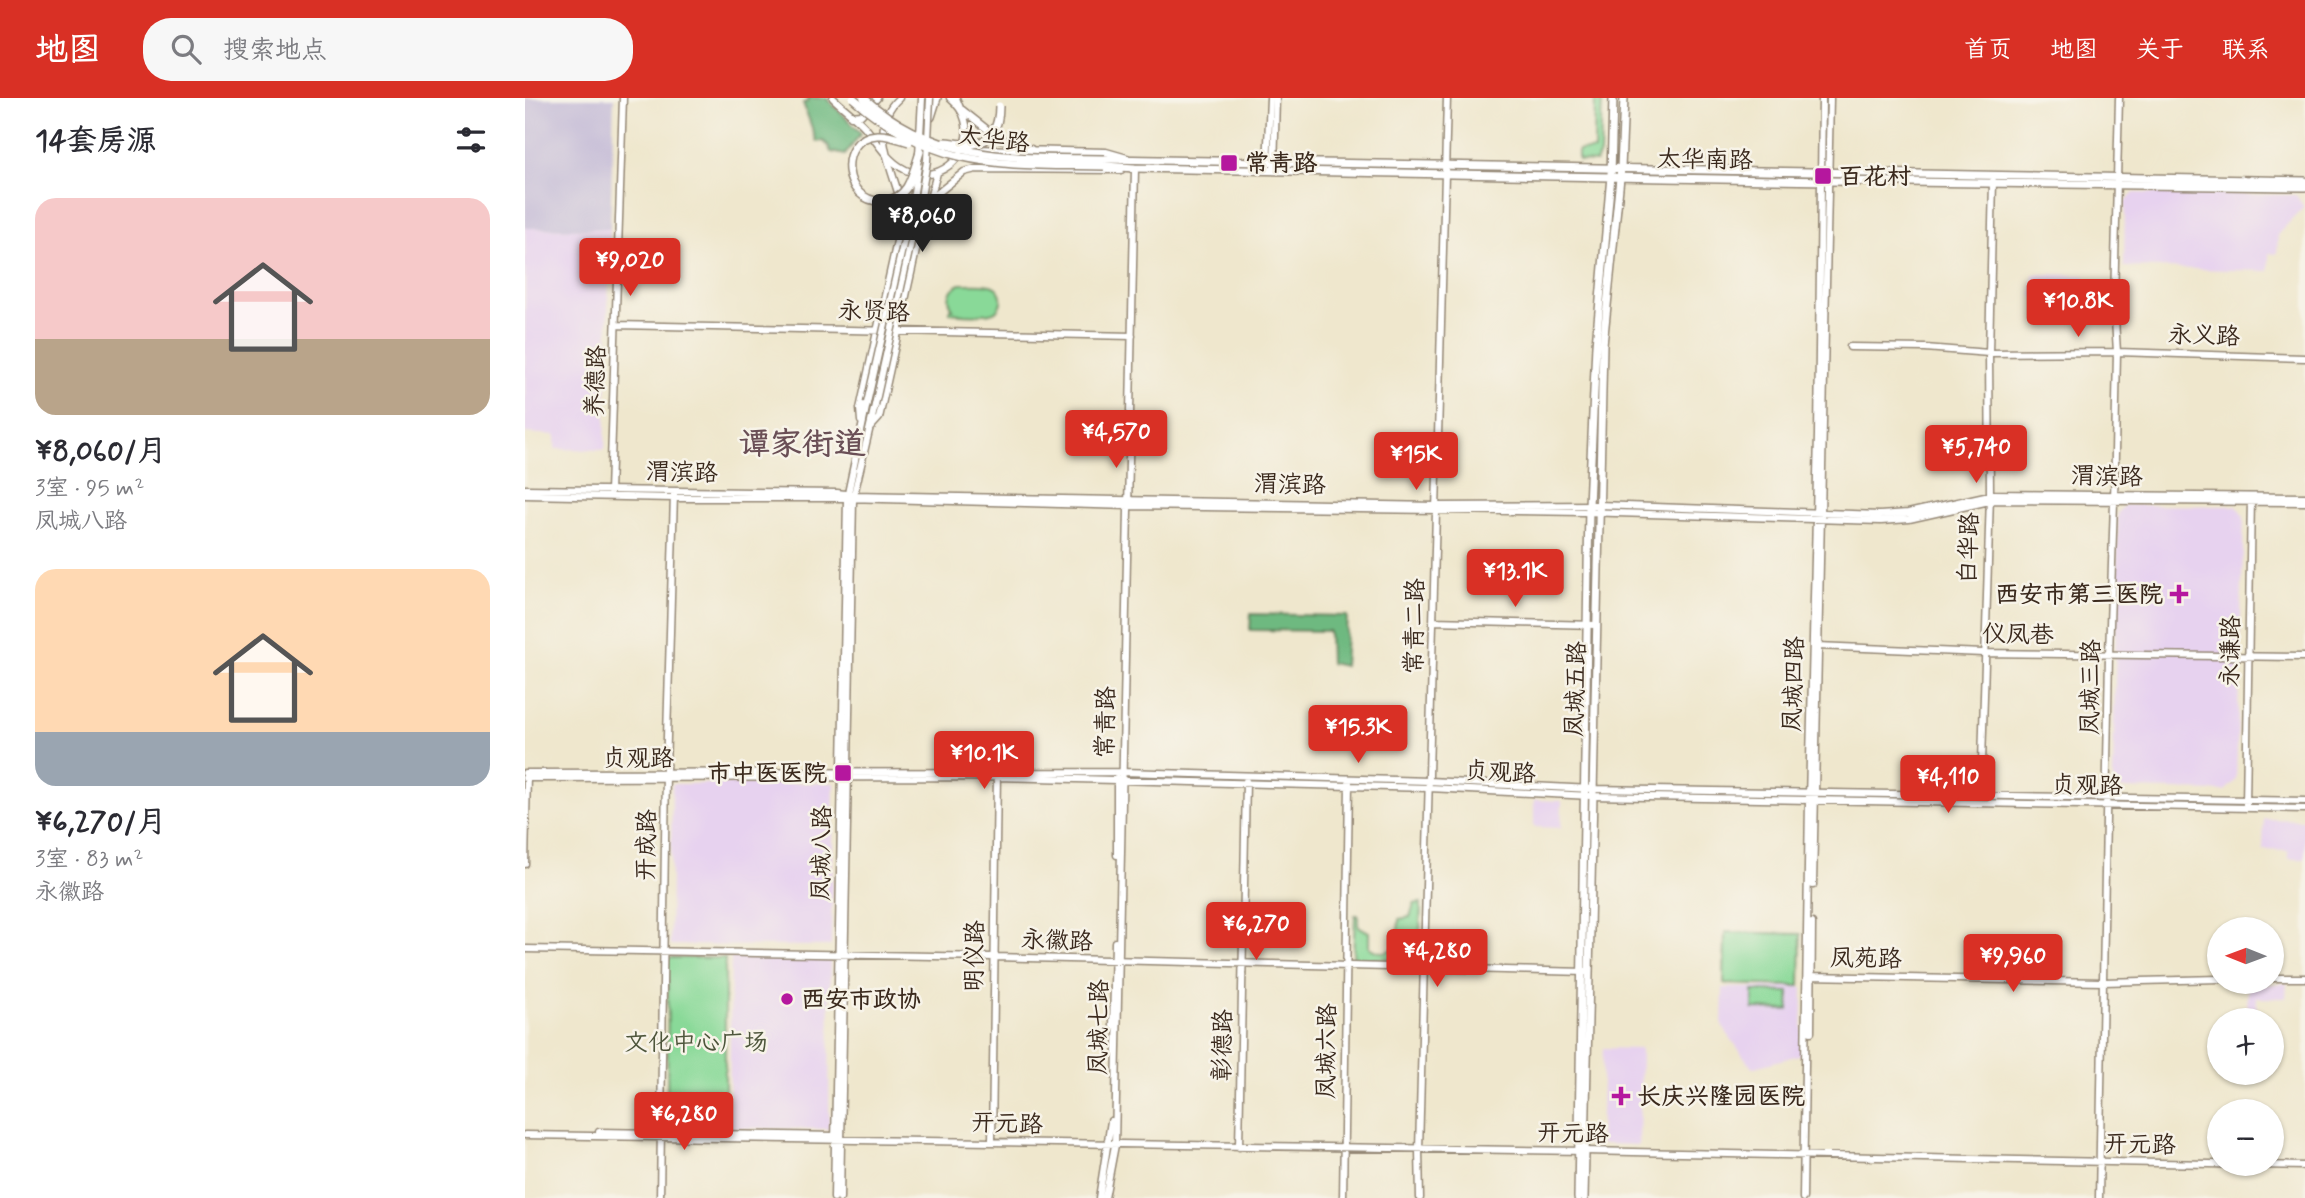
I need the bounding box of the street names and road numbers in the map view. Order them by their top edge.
street label: 太华路 [956,121,1031,160]
street label: 太华南路 [1657,144,1753,177]
street label: 永贤路 [837,296,910,329]
street label: 永义路 [2167,320,2240,353]
street label: 养德路 [580,345,613,418]
street label: 渭滨路 [646,457,718,490]
street label: 渭滨路 [2071,461,2143,494]
street label: 渭滨路 [1254,469,1326,502]
street label: 白华路 [1953,512,1986,585]
street label: 常青二路 [1399,578,1432,674]
street label: 永谦路 [2215,615,2248,687]
street label: 仪凤巷 [1982,619,2054,652]
street label: 凤城四路 [1777,636,1812,733]
street label: 凤城三路 [2075,639,2108,735]
street label: 凤城五路 [1559,641,1594,738]
street label: 常青路 [1090,686,1123,758]
street label: 贞观路 [602,744,674,775]
street label: 贞观路 [1463,756,1537,791]
street label: 贞观路 [2051,770,2123,803]
street label: 凤城八路 [806,805,839,901]
street label: 开成路 [631,809,664,881]
street label: 明仪路 [959,920,992,992]
street label: 永徽路 [1020,925,1093,958]
street label: 凤苑路 [1830,943,1902,976]
street label: 凤城七路 [1083,979,1116,1075]
street label: 凤城六路 [1311,1003,1344,1099]
street label: 彰德路 [1207,1009,1240,1081]
street label: 开元路 [970,1108,1043,1141]
street label: 开元路 [1537,1118,1609,1151]
street label: 开元路 [2104,1129,2176,1162]

